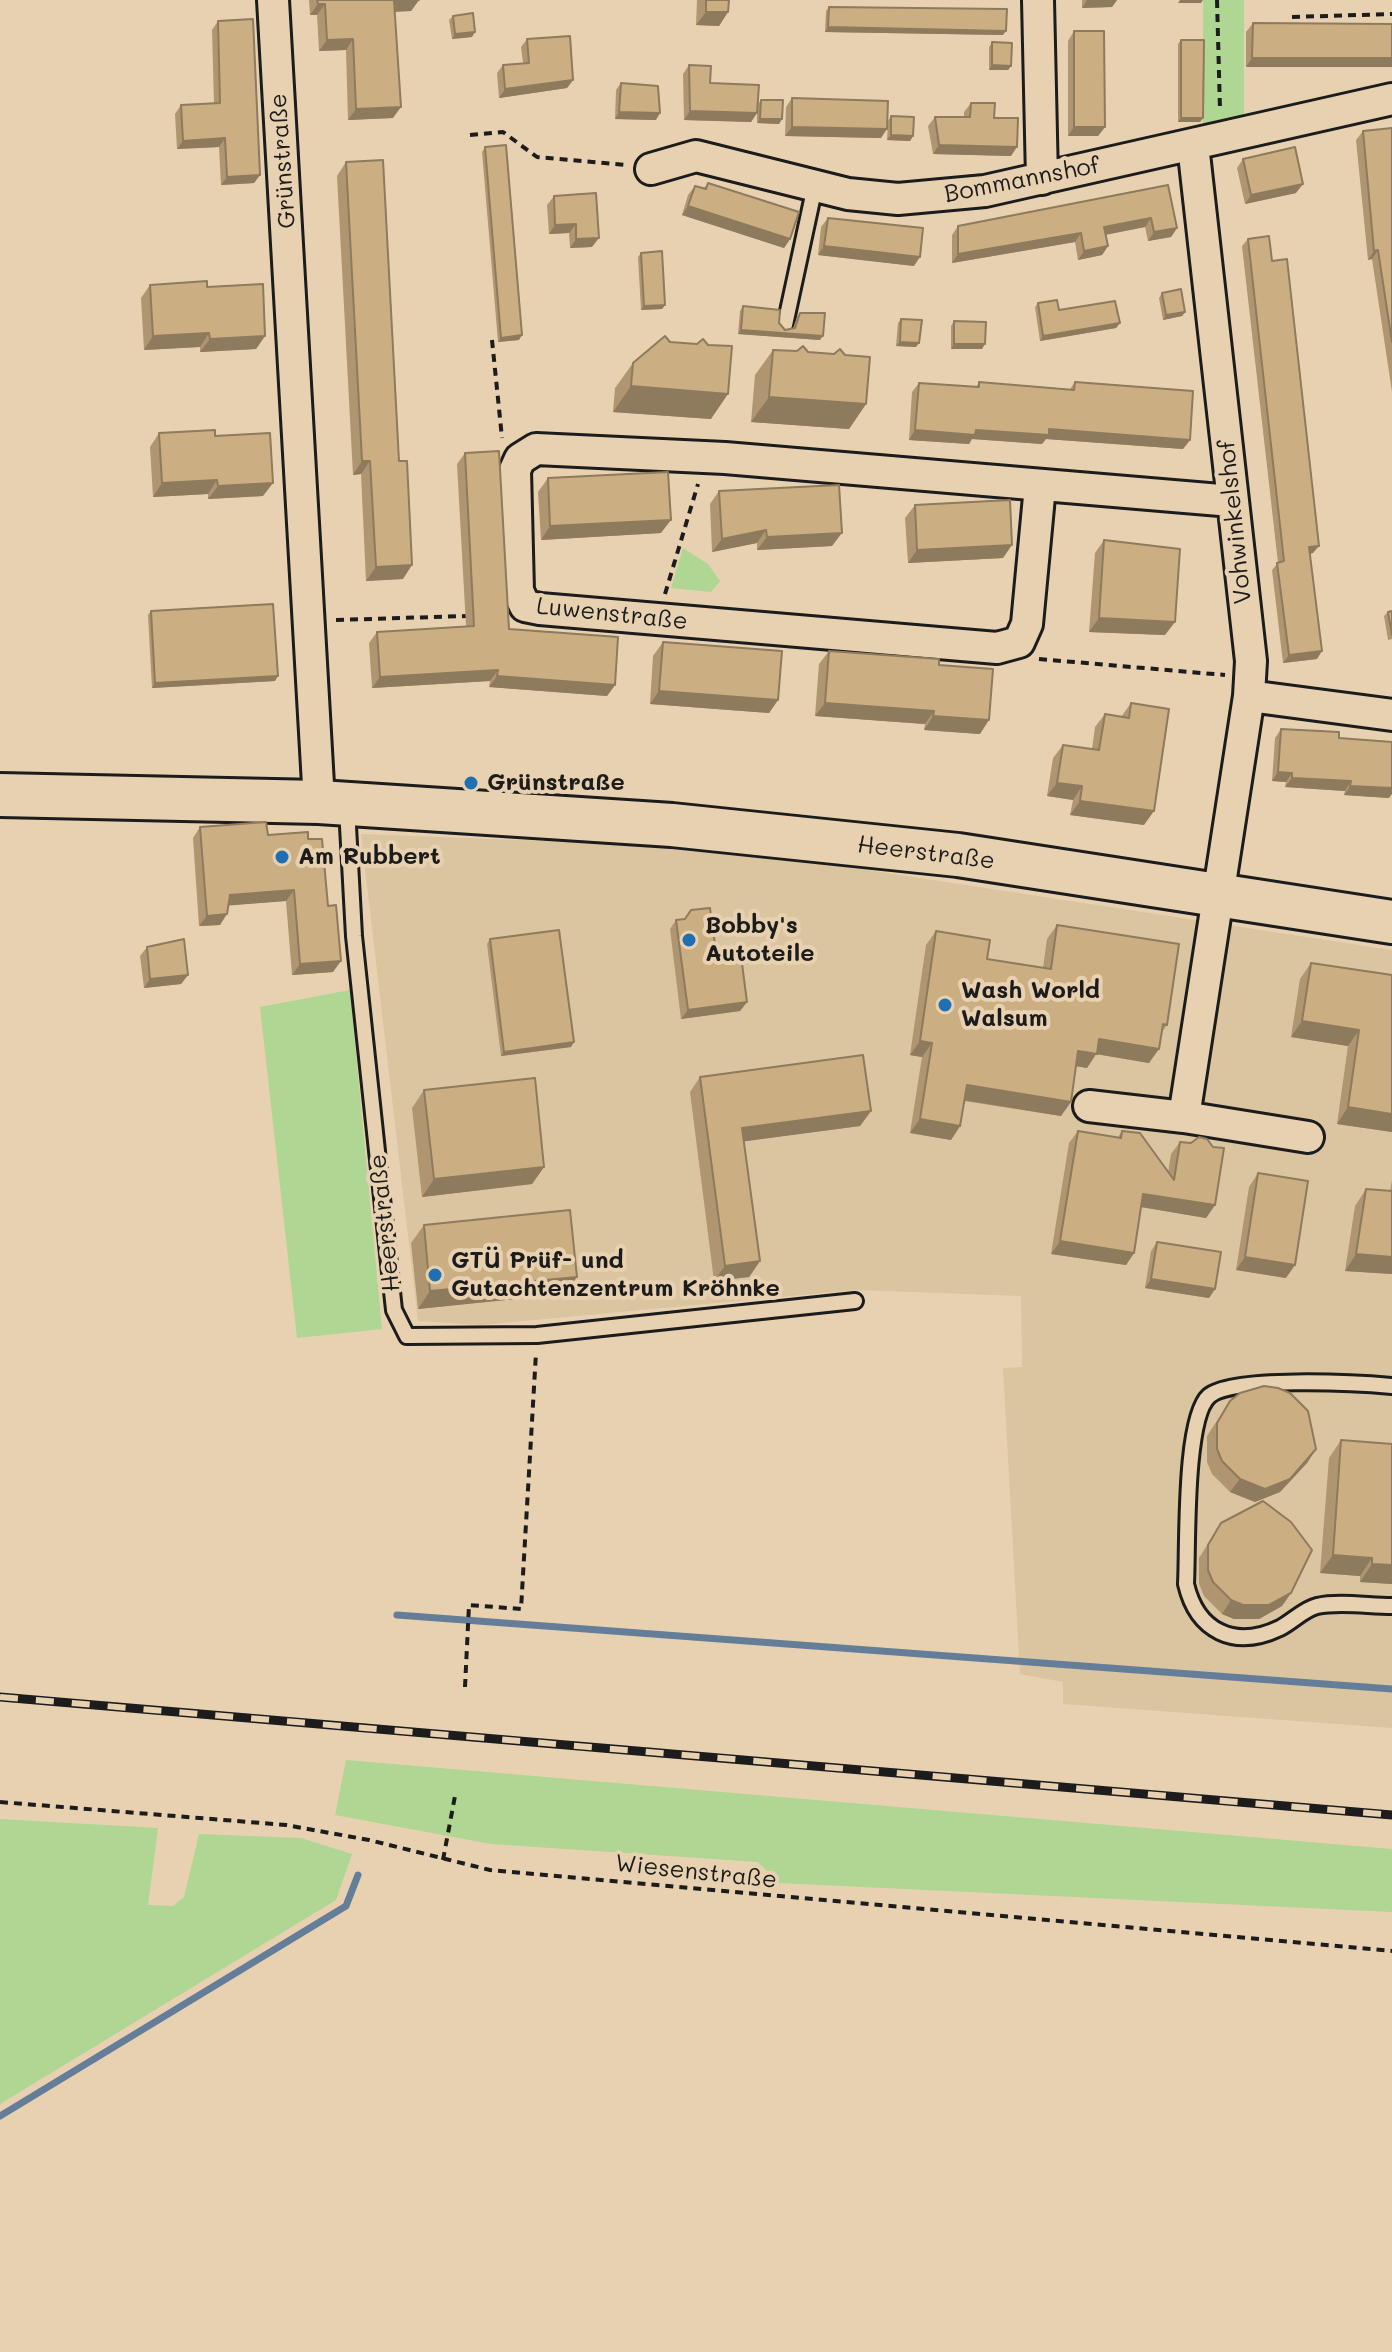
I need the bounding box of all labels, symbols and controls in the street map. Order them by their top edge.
street label: Grünstraße [264,92,302,230]
street label: Bommannshof [942,151,1102,209]
street label: Vohwinkelshof [1212,439,1258,605]
street label: Luwenstraße [535,592,689,636]
place label: Grünstraße [487,769,625,797]
marker: Grünstraße [462,774,480,792]
street label: Heerstraße [856,830,996,876]
place label: Am Rubbert [298,843,441,871]
marker: Am Rubbert [273,848,291,866]
place label: Bobby's Autoteile [705,912,815,968]
marker: Bobby's Autoteile [680,931,698,949]
place label: Wash World Walsum [961,977,1100,1033]
marker: Wash World Walsum [936,996,954,1014]
street label: Heerstraße [363,1153,407,1293]
place label: GTÜ Prüf- und Gutachtenzentrum Kröhnke [451,1247,780,1303]
marker: GTÜ Prüf- und Gutachtenzentrum Kröhnke [426,1266,444,1284]
street label: Wiesenstraße [614,1849,778,1895]

